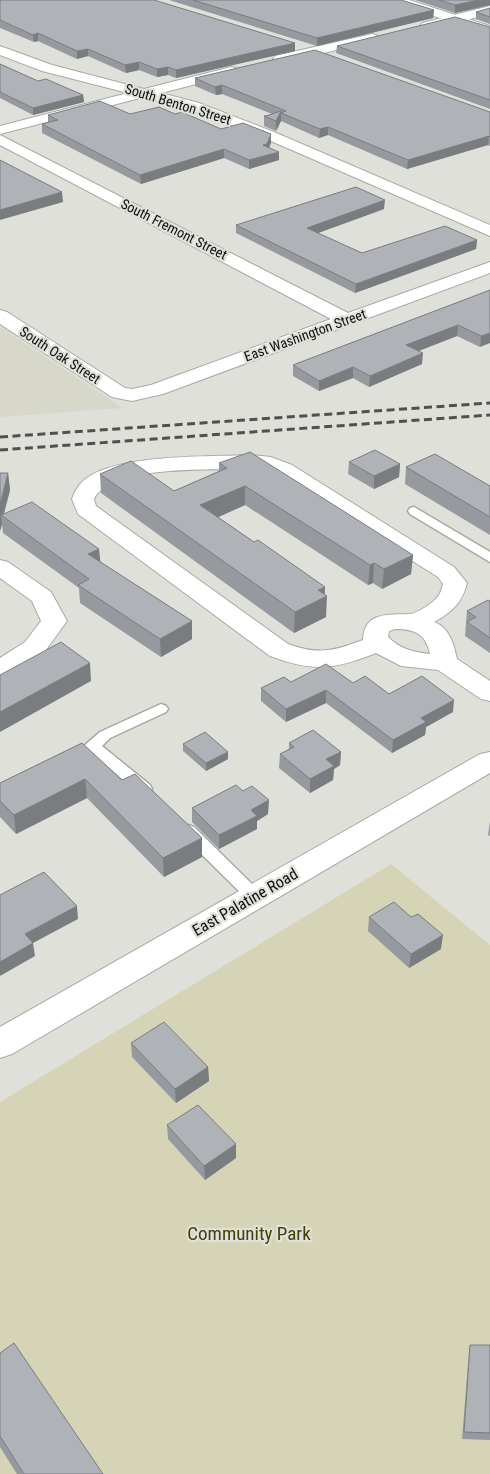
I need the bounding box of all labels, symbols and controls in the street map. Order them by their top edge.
street label: South Benton Street [123,80,233,128]
street label: South Fremont Street [118,195,230,263]
street label: East Washington Street [242,306,368,364]
street label: South Oak Street [17,323,103,387]
street label: East Palatine Road [189,864,301,940]
park label: Community Park [187,1222,311,1245]

